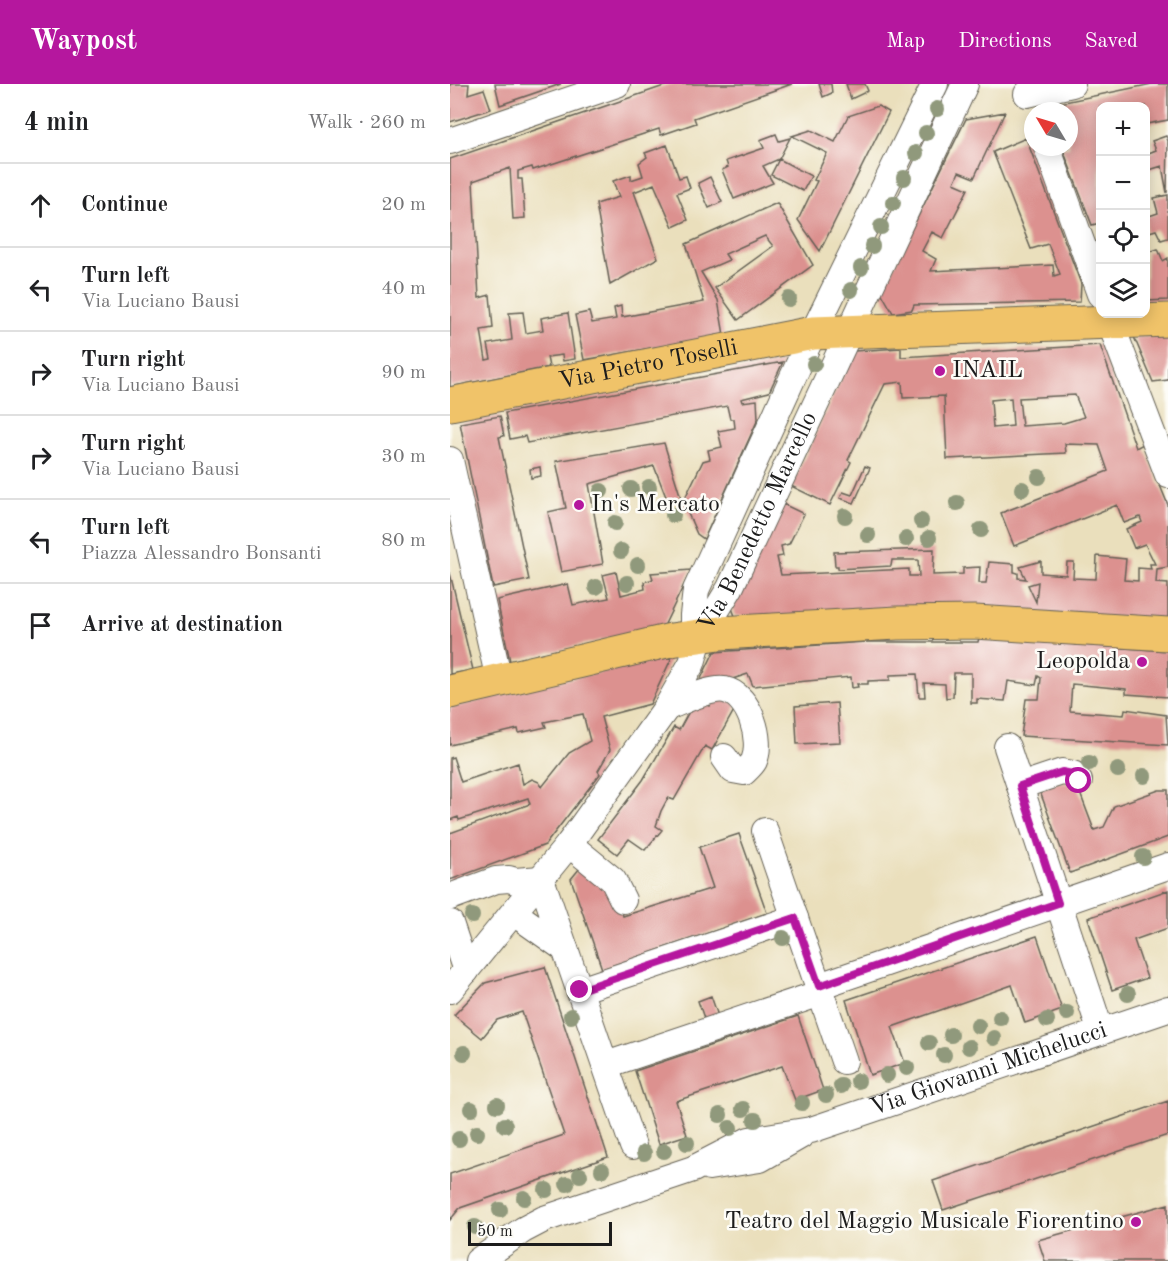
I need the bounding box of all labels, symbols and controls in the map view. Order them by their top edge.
text: Waypost [30,28,137,56]
text: Map [886,31,925,52]
text: Directions [958,31,1052,52]
text: Saved [1085,31,1138,52]
north arrow [1024,102,1078,156]
map controls [1096,102,1150,318]
button: + [1096,102,1150,156]
text: 4 min [24,110,89,136]
text: Walk · 260 m [307,113,426,133]
button: − [1096,156,1150,210]
icon: ahead [24,189,57,222]
text: Continue [81,194,168,216]
text: 20 m [381,195,426,215]
button: locate [1096,210,1150,264]
button: layers [1096,264,1150,318]
text: Turn left [81,265,170,287]
icon: left [24,273,57,306]
text: 40 m [381,279,426,299]
text: Via Luciano Bausi [81,292,239,312]
street label: Via Pietro Toselli [557,336,740,394]
text: Turn right [81,349,185,371]
icon: right [24,357,57,390]
place label: INAIL [952,359,1023,383]
text: 90 m [381,363,426,383]
marker: INAIL [933,364,947,378]
text: Via Luciano Bausi [81,376,239,396]
street label: Via Benedetto Marcello [694,409,822,636]
text: Turn right [81,433,185,455]
icon: right [24,441,57,474]
text: 30 m [381,447,426,467]
text: Via Luciano Bausi [81,460,239,480]
place label: In's Mercato [591,493,720,517]
marker: In's Mercato [572,498,586,512]
text: Turn left [81,517,170,539]
icon: left [24,525,57,558]
text: 80 m [381,531,426,551]
text: Piazza Alessandro Bonsanti [81,544,321,564]
icon: arrive [24,609,57,642]
text: Arrive at destination [81,614,283,636]
place label: Leopolda [1036,650,1130,674]
marker: Leopolda [1135,655,1149,669]
route start [1065,767,1091,793]
route end [566,976,592,1002]
street label: Via Giovanni Michelucci [867,1019,1110,1121]
place label: Teatro del Maggio Musicale Fiorentino [724,1210,1124,1234]
marker: Teatro del Maggio Musicale Fiorentino [1129,1215,1143,1229]
scale bar [468,1219,612,1246]
text: 50 m [477,1224,513,1240]

